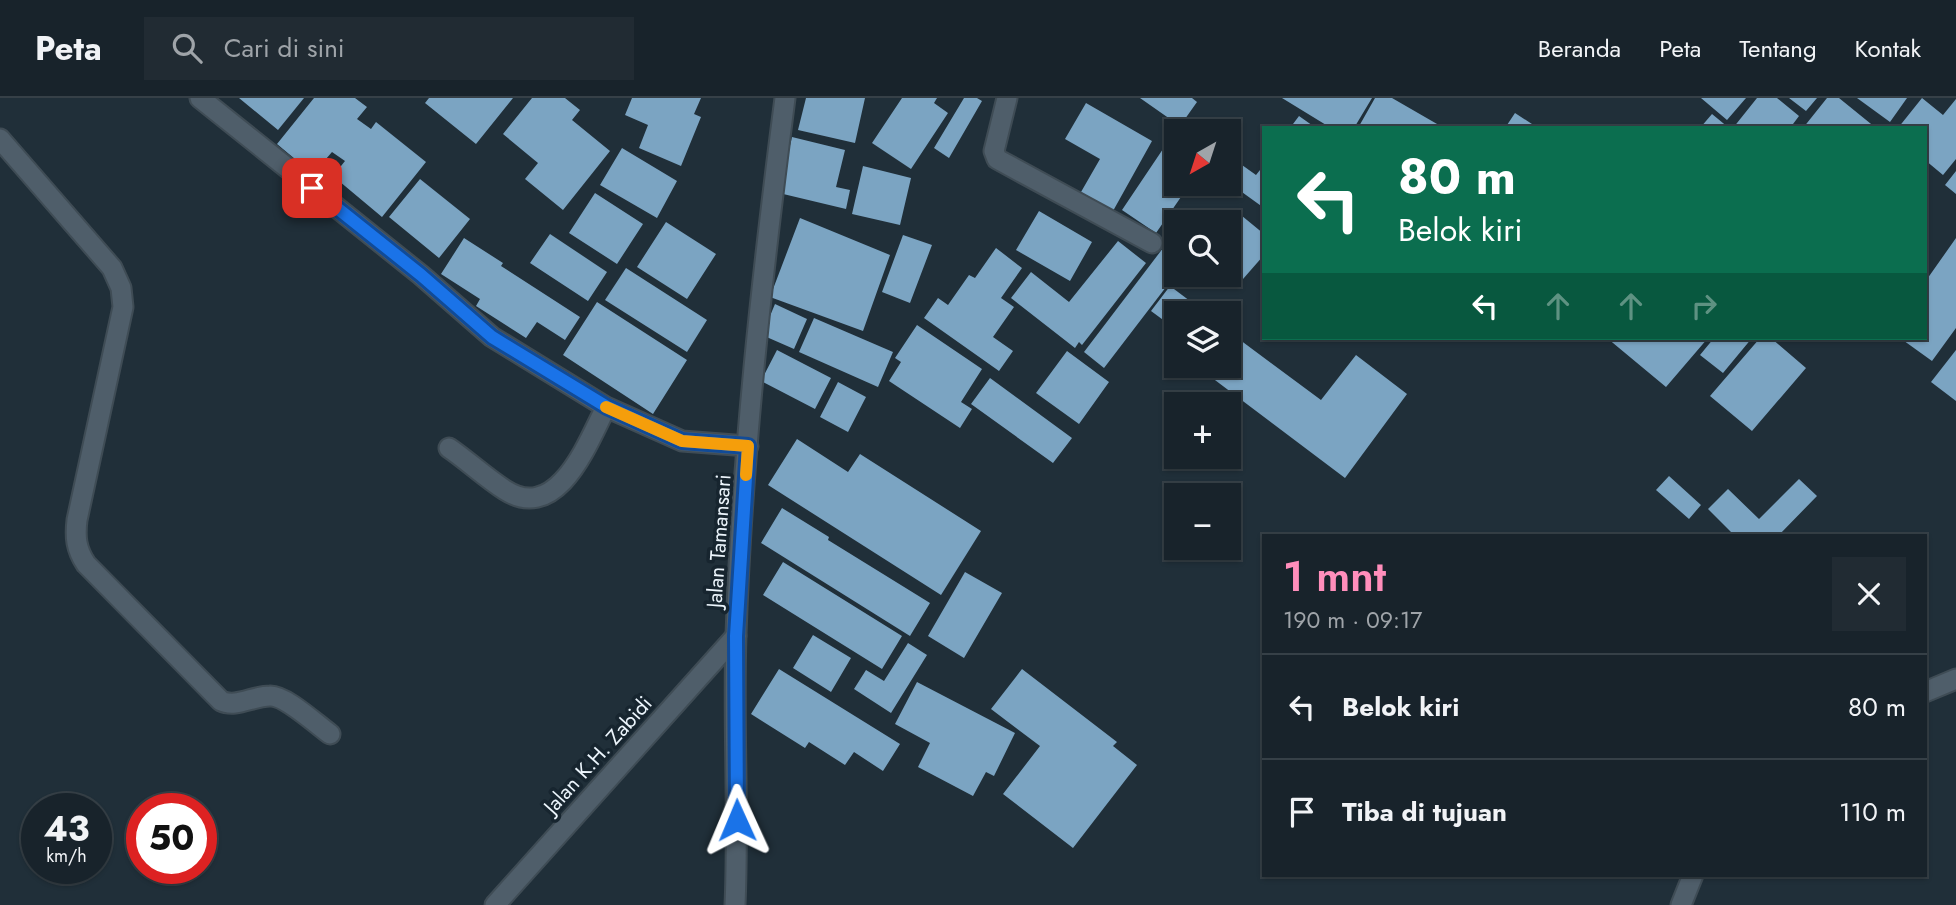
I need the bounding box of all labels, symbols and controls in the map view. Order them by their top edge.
search box [144,17,634,80]
text: Peta [35,25,102,72]
icon: search [168,29,206,67]
text: Cari di sini [224,29,345,67]
text: Beranda [1538,31,1621,66]
text: Peta [1659,31,1701,66]
text: Tentang [1739,31,1817,66]
text: Kontak [1855,31,1921,66]
north arrow [1164,119,1241,196]
map controls [1164,119,1241,560]
text: 80 m [1398,142,1516,212]
icon: left [1283,154,1374,245]
pin [282,158,342,218]
icon: arrive [293,169,331,207]
text: Belok kiri [1398,207,1523,253]
button: search [1164,210,1241,287]
icon: left [1466,287,1504,325]
icon: ahead [1539,287,1577,325]
icon: ahead [1612,287,1650,325]
icon: right [1685,287,1723,325]
button: layers [1164,301,1241,378]
button: + [1164,392,1241,469]
street label: Jalan Tamansari [699,473,739,612]
button: − [1164,483,1241,560]
text: 1 mnt [1283,546,1386,607]
button: close [1832,557,1906,631]
text: 190 m · 09:17 [1283,603,1422,637]
icon: left [1283,688,1321,726]
text: Belok kiri [1342,688,1459,726]
text: 80 m [1848,688,1906,726]
street label: Jalan K.H. Zabidi [535,689,659,823]
position arrow [700,783,774,857]
speed limit sign: 50 [126,793,217,884]
icon: arrive [1283,793,1321,831]
text: Tiba di tujuan [1342,793,1507,831]
text: 110 m [1839,793,1906,831]
text: 43 [43,804,90,854]
text: km/h [46,843,87,869]

